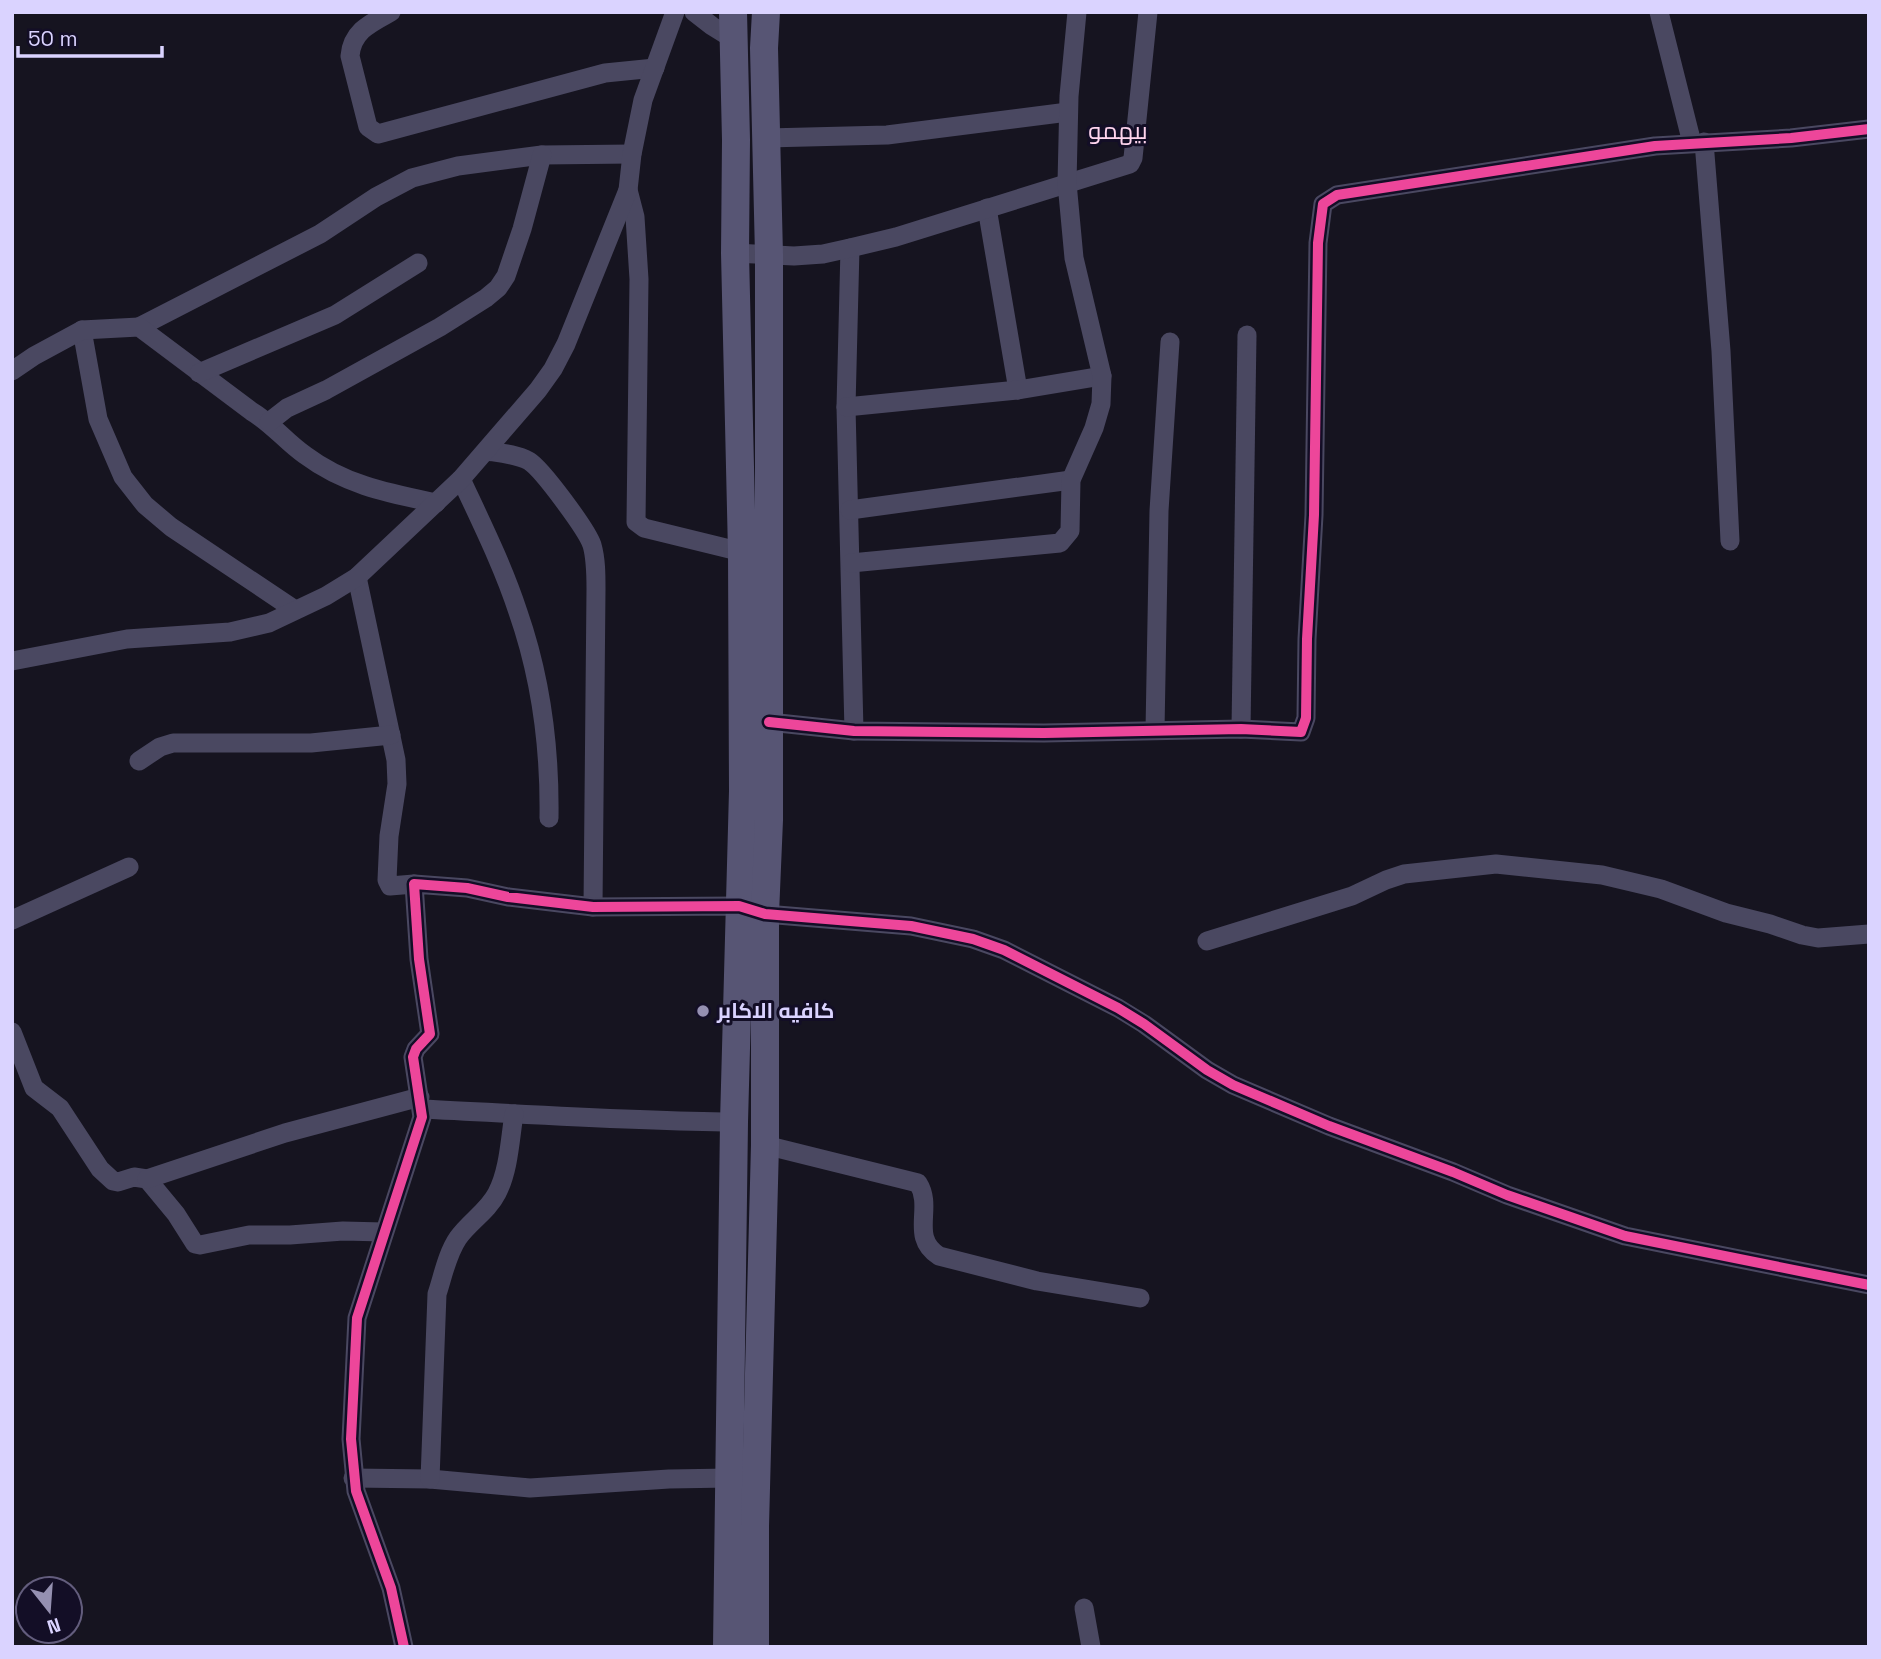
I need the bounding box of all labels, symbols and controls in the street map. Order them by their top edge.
scale bar [18,14,161,58]
text: 50 m [28,25,78,52]
district label: بيهمو [1088,115,1148,146]
place label: كافيه الاكابر [716,997,834,1024]
marker: كافيه الاكابر [695,1003,711,1019]
north arrow [14,1575,84,1645]
text: N [44,1612,64,1640]

